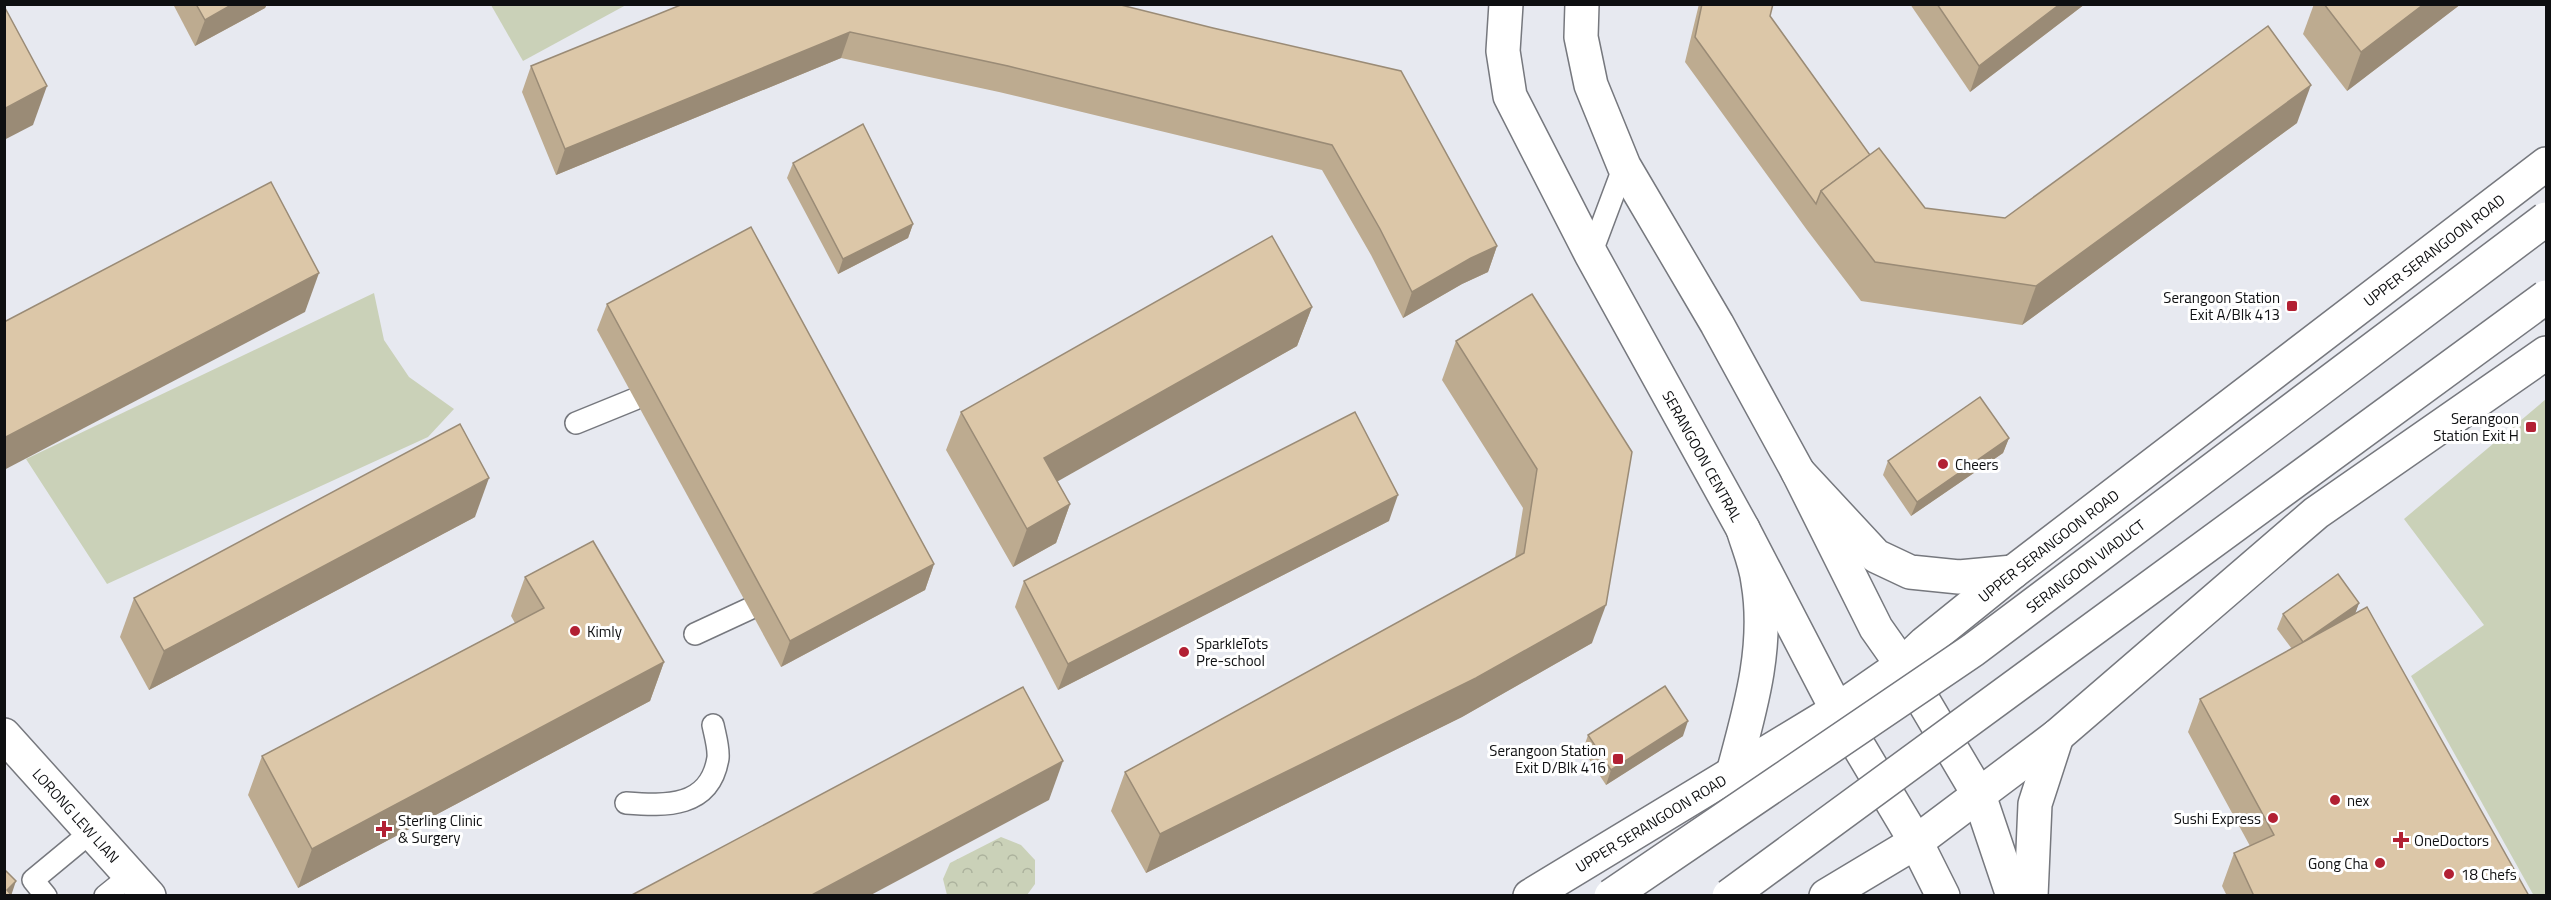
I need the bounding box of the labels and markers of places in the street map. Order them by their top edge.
place label: Serangoon Station Exit A/Blk 413 [2163,286,2280,326]
marker: Serangoon Station Exit A/Blk 413 [2285,299,2299,313]
place label: Serangoon Station Exit H [2433,407,2519,447]
marker: Serangoon Station Exit H [2524,420,2538,434]
place label: Cheers [1955,453,1999,476]
marker: Cheers [1936,457,1950,471]
place label: Kimly [587,620,622,643]
marker: Kimly [568,624,582,638]
place label: SparkleTots Pre-school [1196,632,1268,672]
marker: SparkleTots Pre-school [1177,645,1191,659]
place label: Serangoon Station Exit D/Blk 416 [1489,739,1606,779]
marker: Serangoon Station Exit D/Blk 416 [1611,752,1625,766]
place label: nex [2347,789,2370,812]
marker: nex [2328,793,2342,807]
place label: Sushi Express [2174,807,2261,830]
place label: Sterling Clinic & Surgery [398,809,483,849]
marker: Sushi Express [2266,811,2280,825]
marker: Sterling Clinic & Surgery [375,820,393,838]
place label: OneDoctors [2414,829,2489,852]
marker: OneDoctors [2392,831,2410,849]
place label: Gong Cha [2308,852,2368,875]
marker: Gong Cha [2373,856,2387,870]
place label: 18 Chefs [2461,863,2517,886]
marker: 18 Chefs [2442,867,2456,881]

